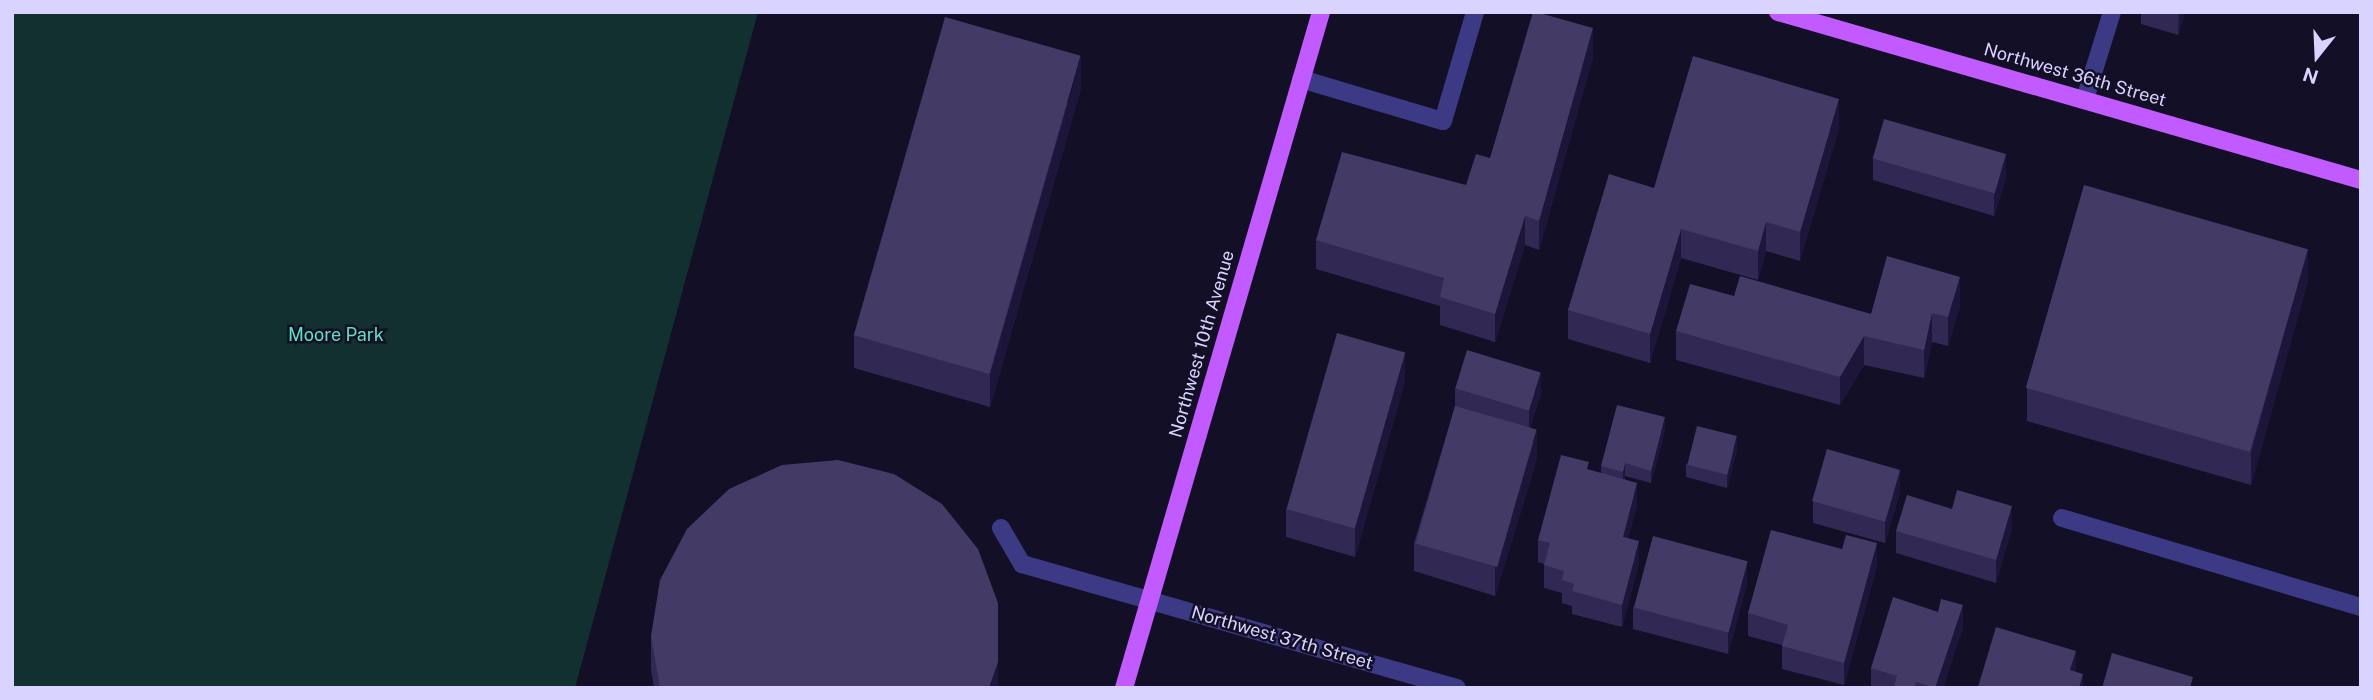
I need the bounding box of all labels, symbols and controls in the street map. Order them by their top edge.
north arrow [2282,21,2352,91]
street label: Northwest 36th Street [1981,39,2169,111]
text: N [2300,63,2321,89]
street label: Northwest 10th Avenue [1165,248,1239,440]
park label: Moore Park [288,324,384,346]
street label: Northwest 37th Street [1189,602,1375,674]

